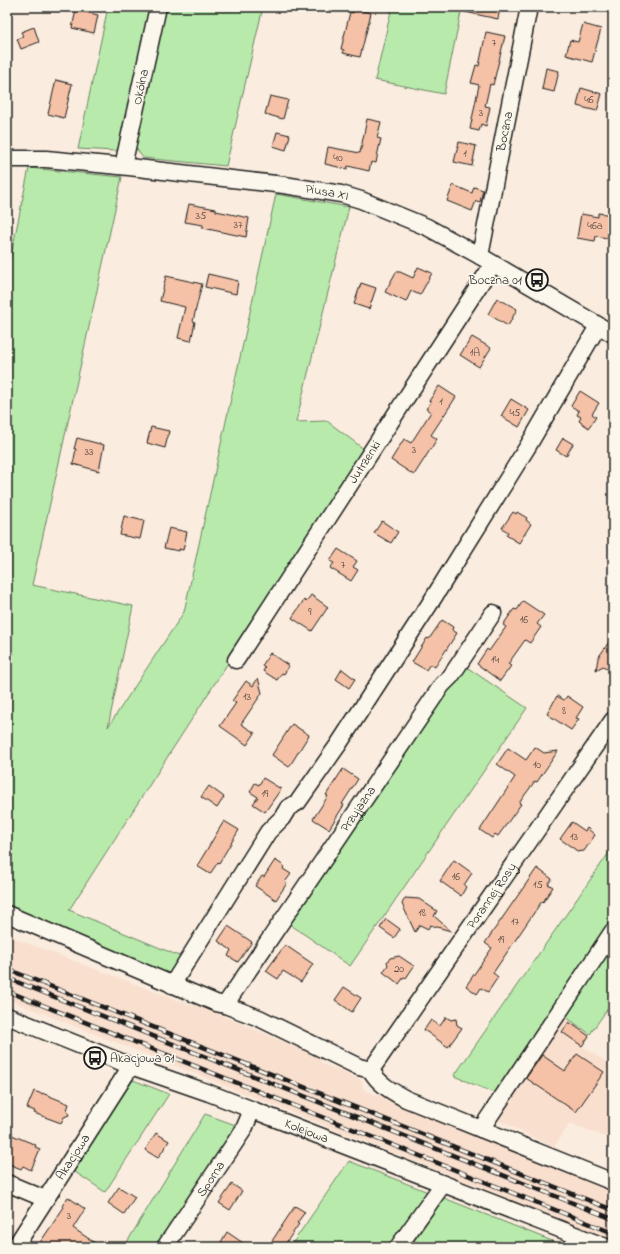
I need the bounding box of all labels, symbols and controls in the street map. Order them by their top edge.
house number: 7 [492,35,497,51]
street label: Okólna [127,67,154,107]
house number: 46 [584,92,594,108]
house number: 3 [479,105,484,121]
street label: Boczna [491,110,518,154]
house number: 1 [463,146,467,162]
house number: 40 [333,150,343,166]
street label: Piusa XI [304,179,351,205]
house number: 35 [196,208,206,224]
house number: 37 [233,217,243,233]
house number: 46a [587,218,603,234]
bus stop icon: Boczna 01 [524,267,550,293]
place label: Boczna 01 [468,271,522,290]
house number: 1A [470,345,480,361]
house number: 1 [439,394,443,410]
house number: 45 [510,405,520,421]
street label: Jutrzenki [343,437,385,487]
house number: 3 [412,442,417,458]
house number: 33 [84,444,94,460]
house number: 7 [341,557,346,573]
house number: 9 [308,604,312,620]
house number: 16 [520,612,528,628]
house number: 14 [491,652,499,668]
house number: 13 [243,689,251,705]
house number: 8 [562,703,566,719]
house number: 10 [533,757,541,773]
street label: Przyjazna [336,782,380,836]
house number: 19 [262,786,269,802]
house number: 13 [570,829,578,845]
street label: Porannej Rosy [462,859,522,933]
house number: 16 [452,869,460,885]
house number: 15 [533,877,543,893]
house number: 18 [418,905,426,921]
house number: 17 [511,914,519,930]
house number: 19 [498,932,505,948]
house number: 20 [394,961,404,977]
bus stop icon: Akacjowa 01 [82,1045,108,1071]
place label: Akacjowa 01 [110,1049,174,1068]
street label: Kolejowa [282,1114,331,1148]
street label: Akacjowa [51,1130,95,1184]
street label: Sporna [192,1157,230,1201]
house number: 3 [67,1208,72,1224]

